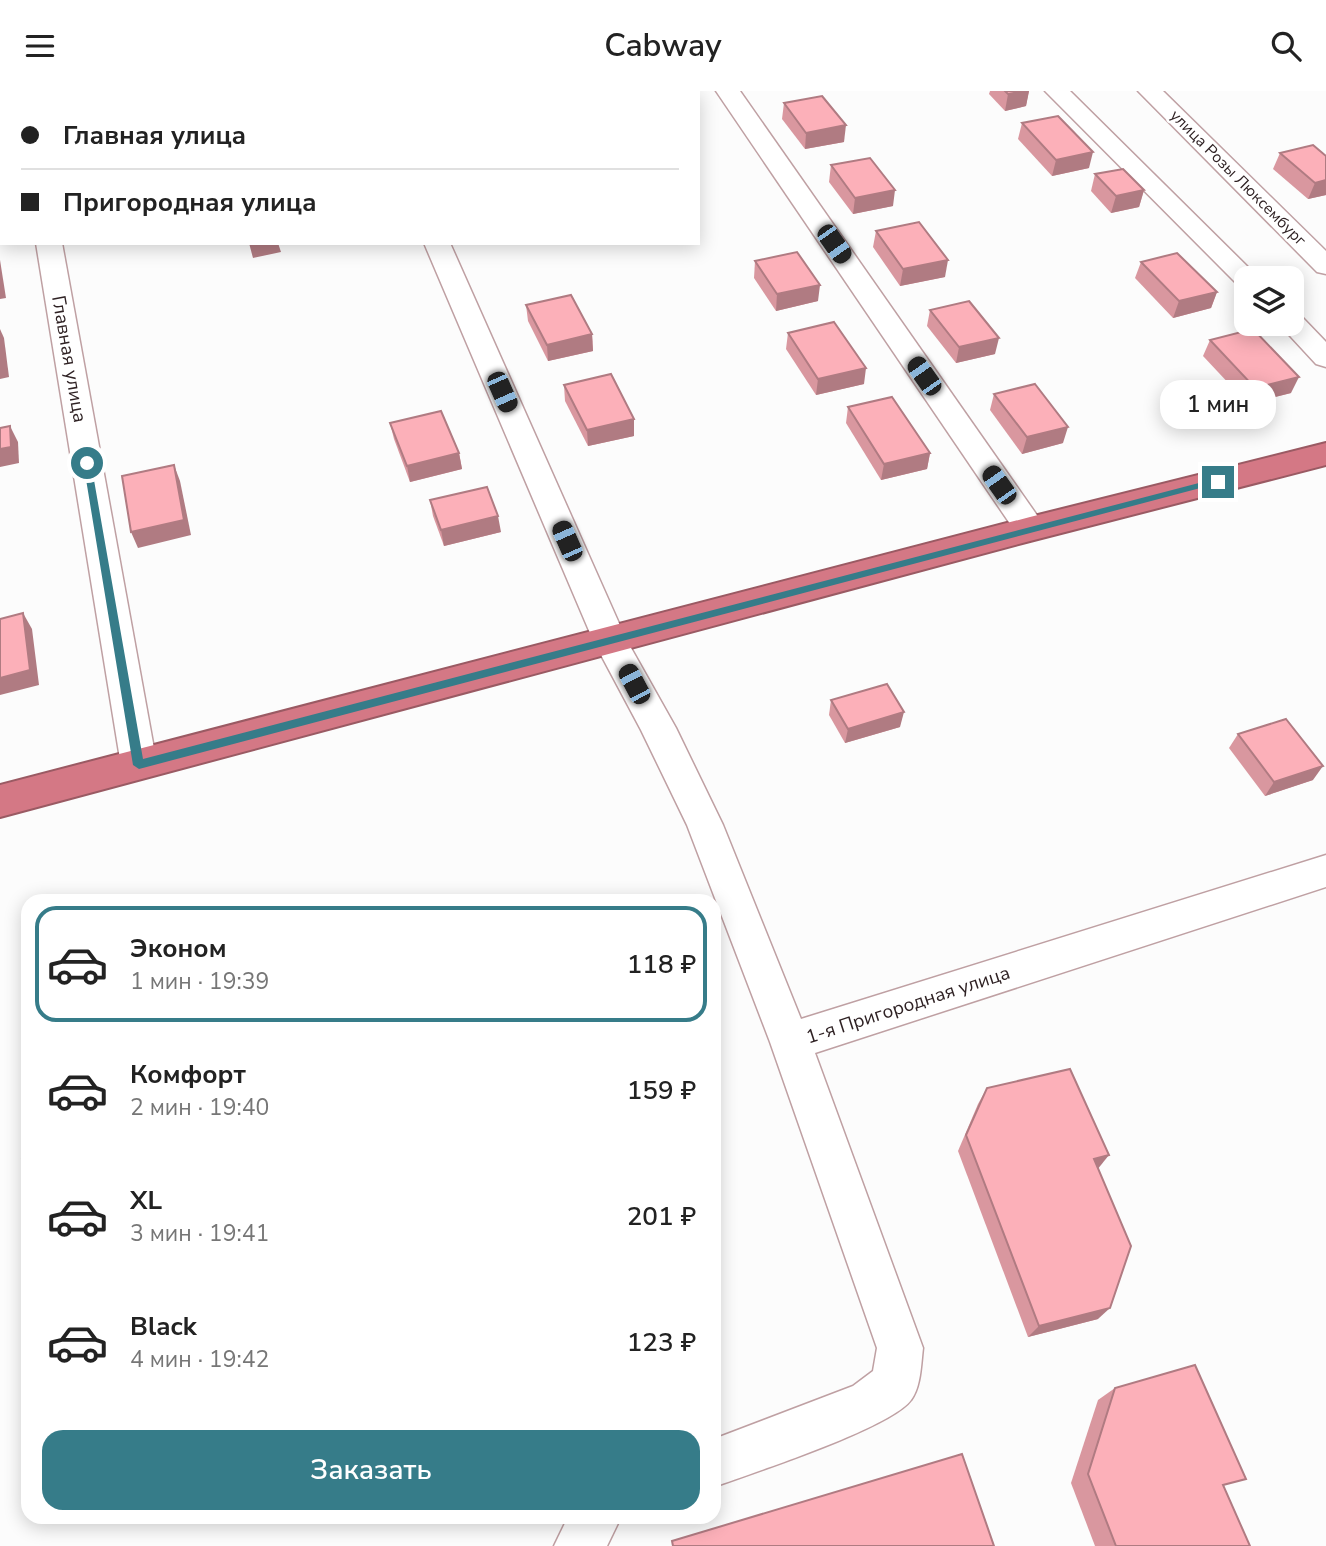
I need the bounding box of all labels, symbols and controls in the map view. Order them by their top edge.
text: Cabway [604,24,722,67]
icon: menu [21,27,59,65]
icon: search [1267,27,1305,65]
street label: улица Розы Люксембург [1165,105,1311,251]
text: Главная улица [63,118,246,153]
text: Пригородная улица [63,185,316,220]
car [814,221,855,267]
map controls [1234,266,1304,336]
button: layers [1234,266,1304,336]
street label: Главная улица [45,293,93,425]
car [904,353,945,399]
car [484,369,521,415]
callout: 1 мин [1160,381,1276,429]
text: 1 мин [1187,389,1249,420]
route start [71,447,103,479]
car [979,462,1020,508]
route end [1202,466,1234,498]
car [549,518,586,564]
car [615,661,654,707]
text: Эконом [130,931,227,966]
icon: car [46,933,109,996]
text: 118 ₽ [627,947,696,982]
street label: 1-я Пригородная улица [803,960,1013,1050]
text: 1 мин · 19:39 [130,966,269,997]
text: Комфорт [130,1057,246,1092]
icon: car [46,1059,109,1122]
text: 159 ₽ [627,1073,696,1108]
text: 2 мин · 19:40 [130,1092,269,1123]
text: XL [130,1183,162,1218]
icon: car [46,1185,109,1248]
text: 201 ₽ [627,1199,696,1234]
text: 3 мин · 19:41 [130,1218,269,1249]
text: Black [130,1309,197,1344]
icon: car [46,1311,109,1374]
text: 123 ₽ [627,1325,696,1360]
text: 4 мин · 19:42 [130,1344,269,1375]
button: Заказать [42,1430,700,1510]

